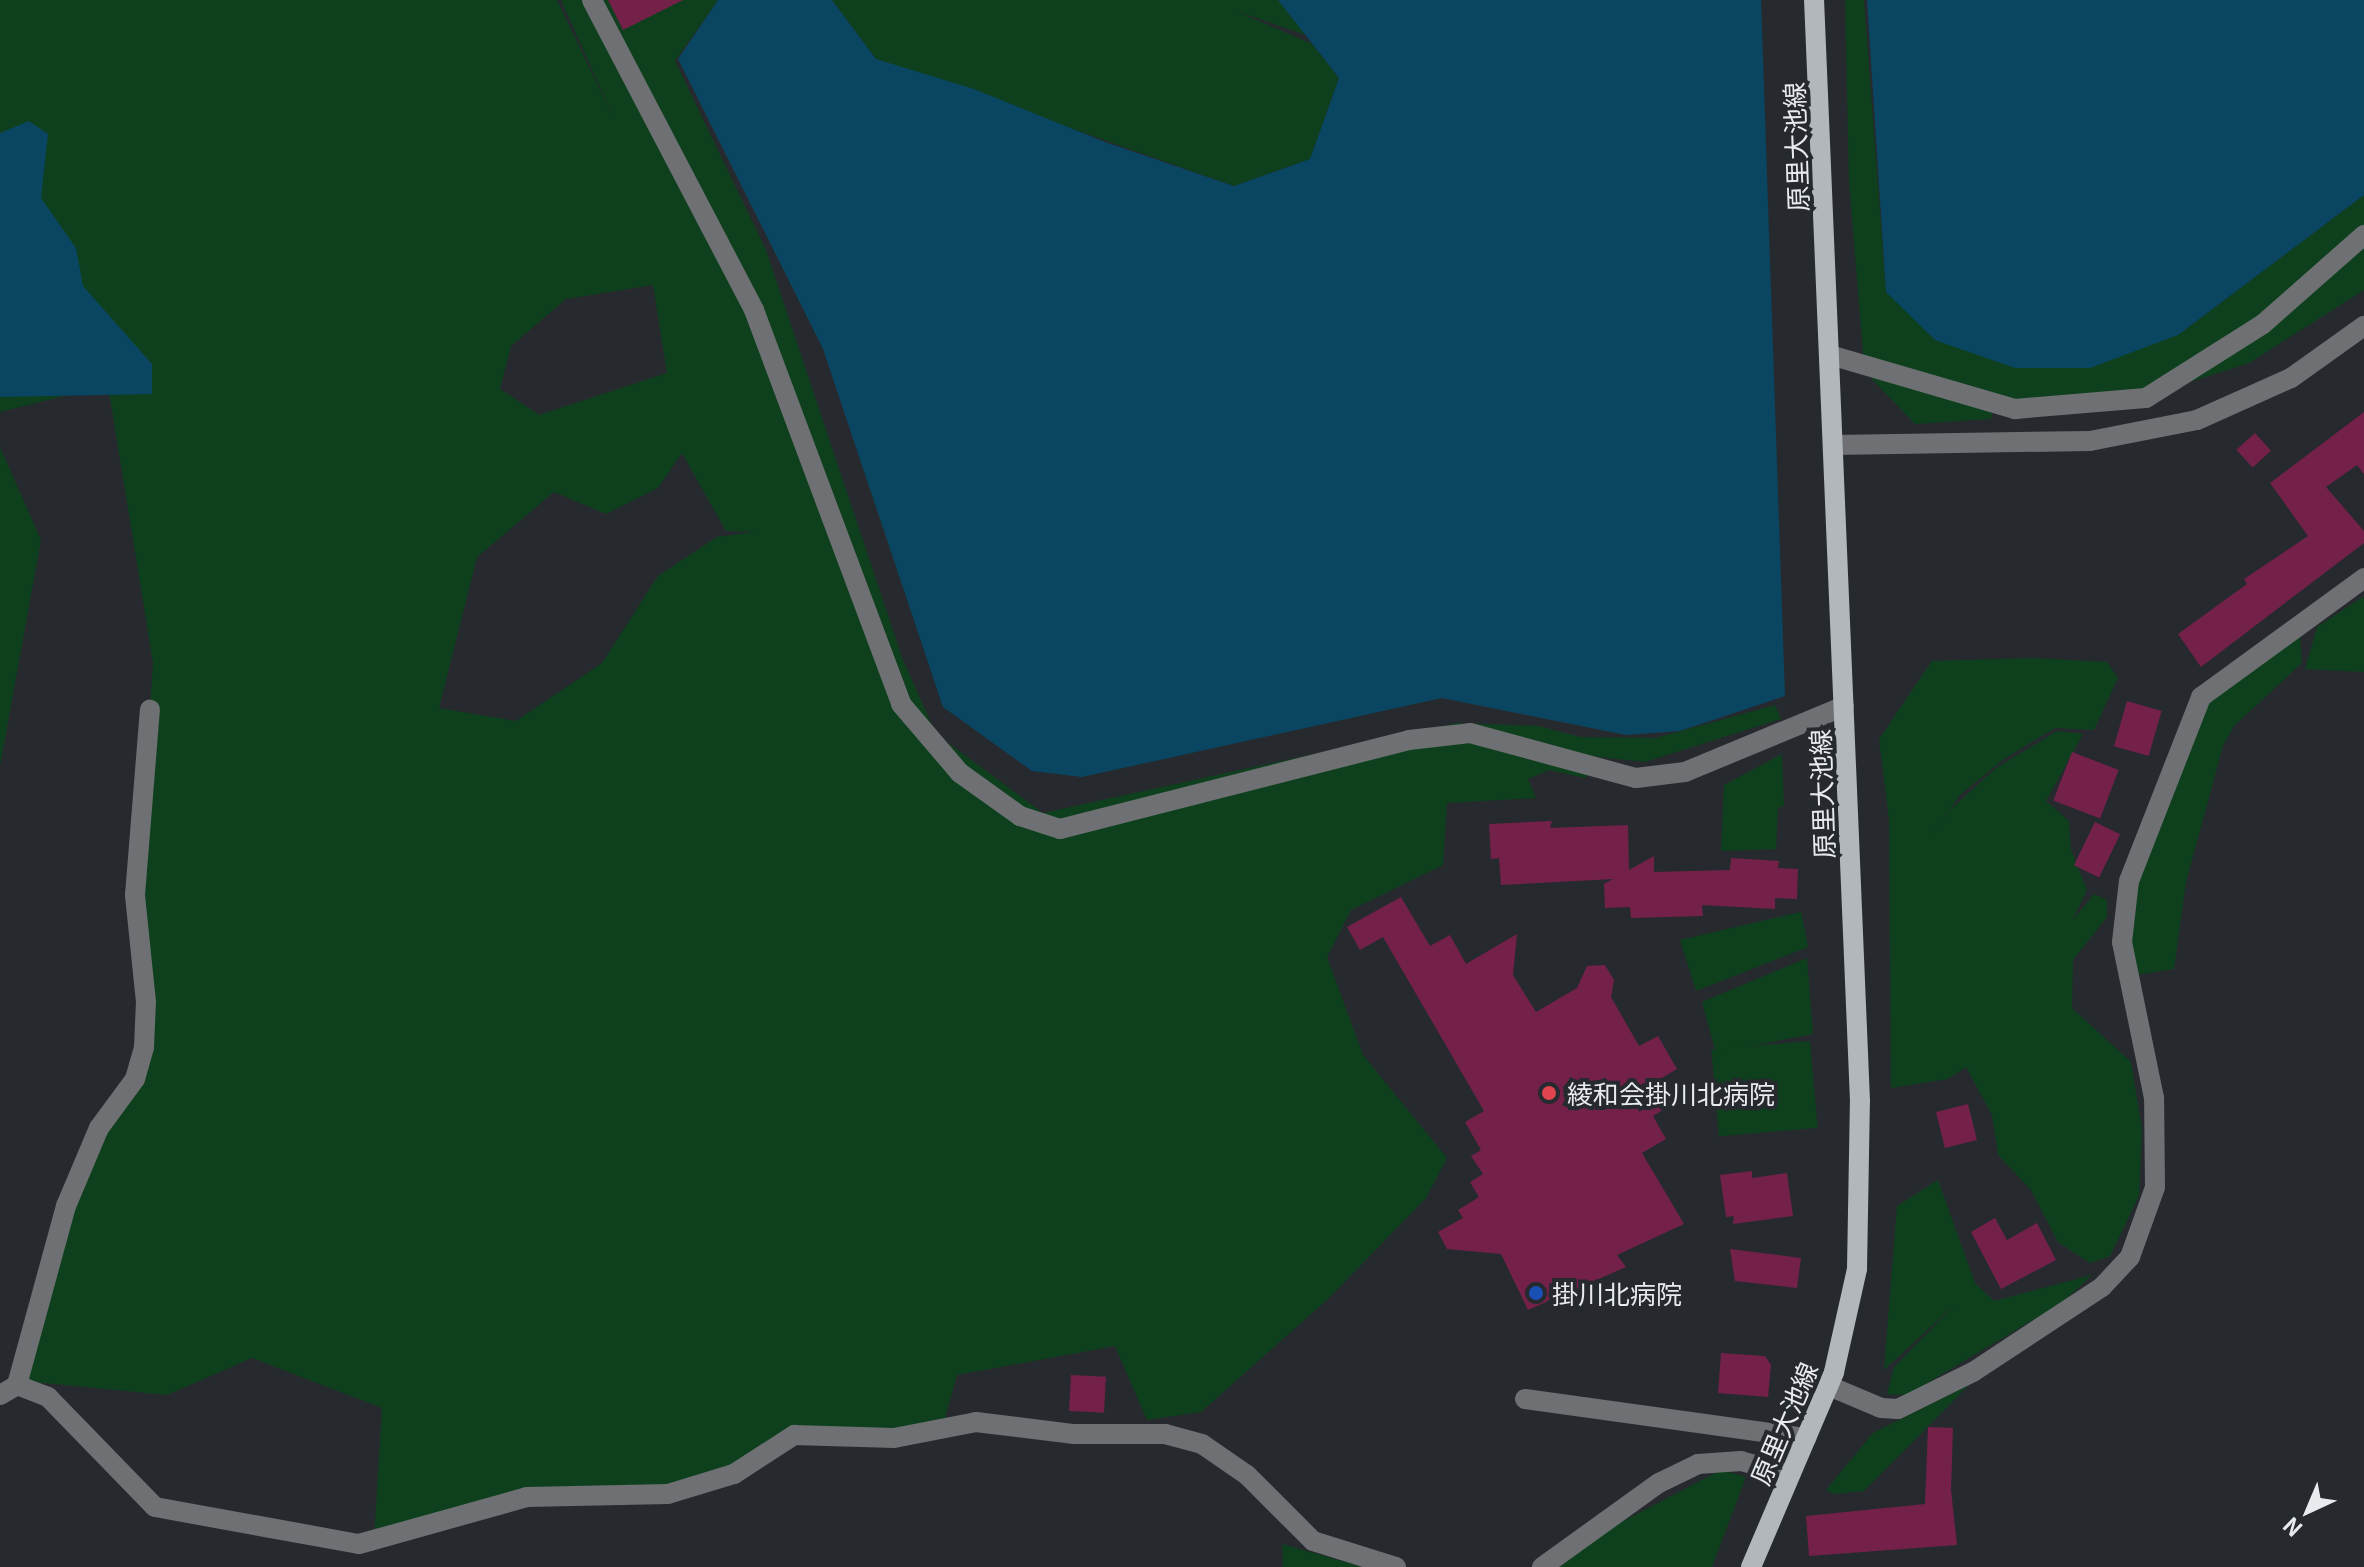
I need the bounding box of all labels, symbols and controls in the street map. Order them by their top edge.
street label: 原里大池線 [1777,81,1813,213]
street label: 原里大池線 [1803,728,1839,860]
place label: 綾和会掛川北病院 [1567,1077,1775,1109]
marker: 綾和会掛川北病院 [1538,1082,1560,1104]
place label: 掛川北病院 [1552,1277,1682,1309]
marker: 掛川北病院 [1527,1284,1545,1302]
street label: 原里大池線 [1743,1357,1823,1489]
north arrow [2268,1471,2348,1551]
text: N [2274,1511,2308,1546]

